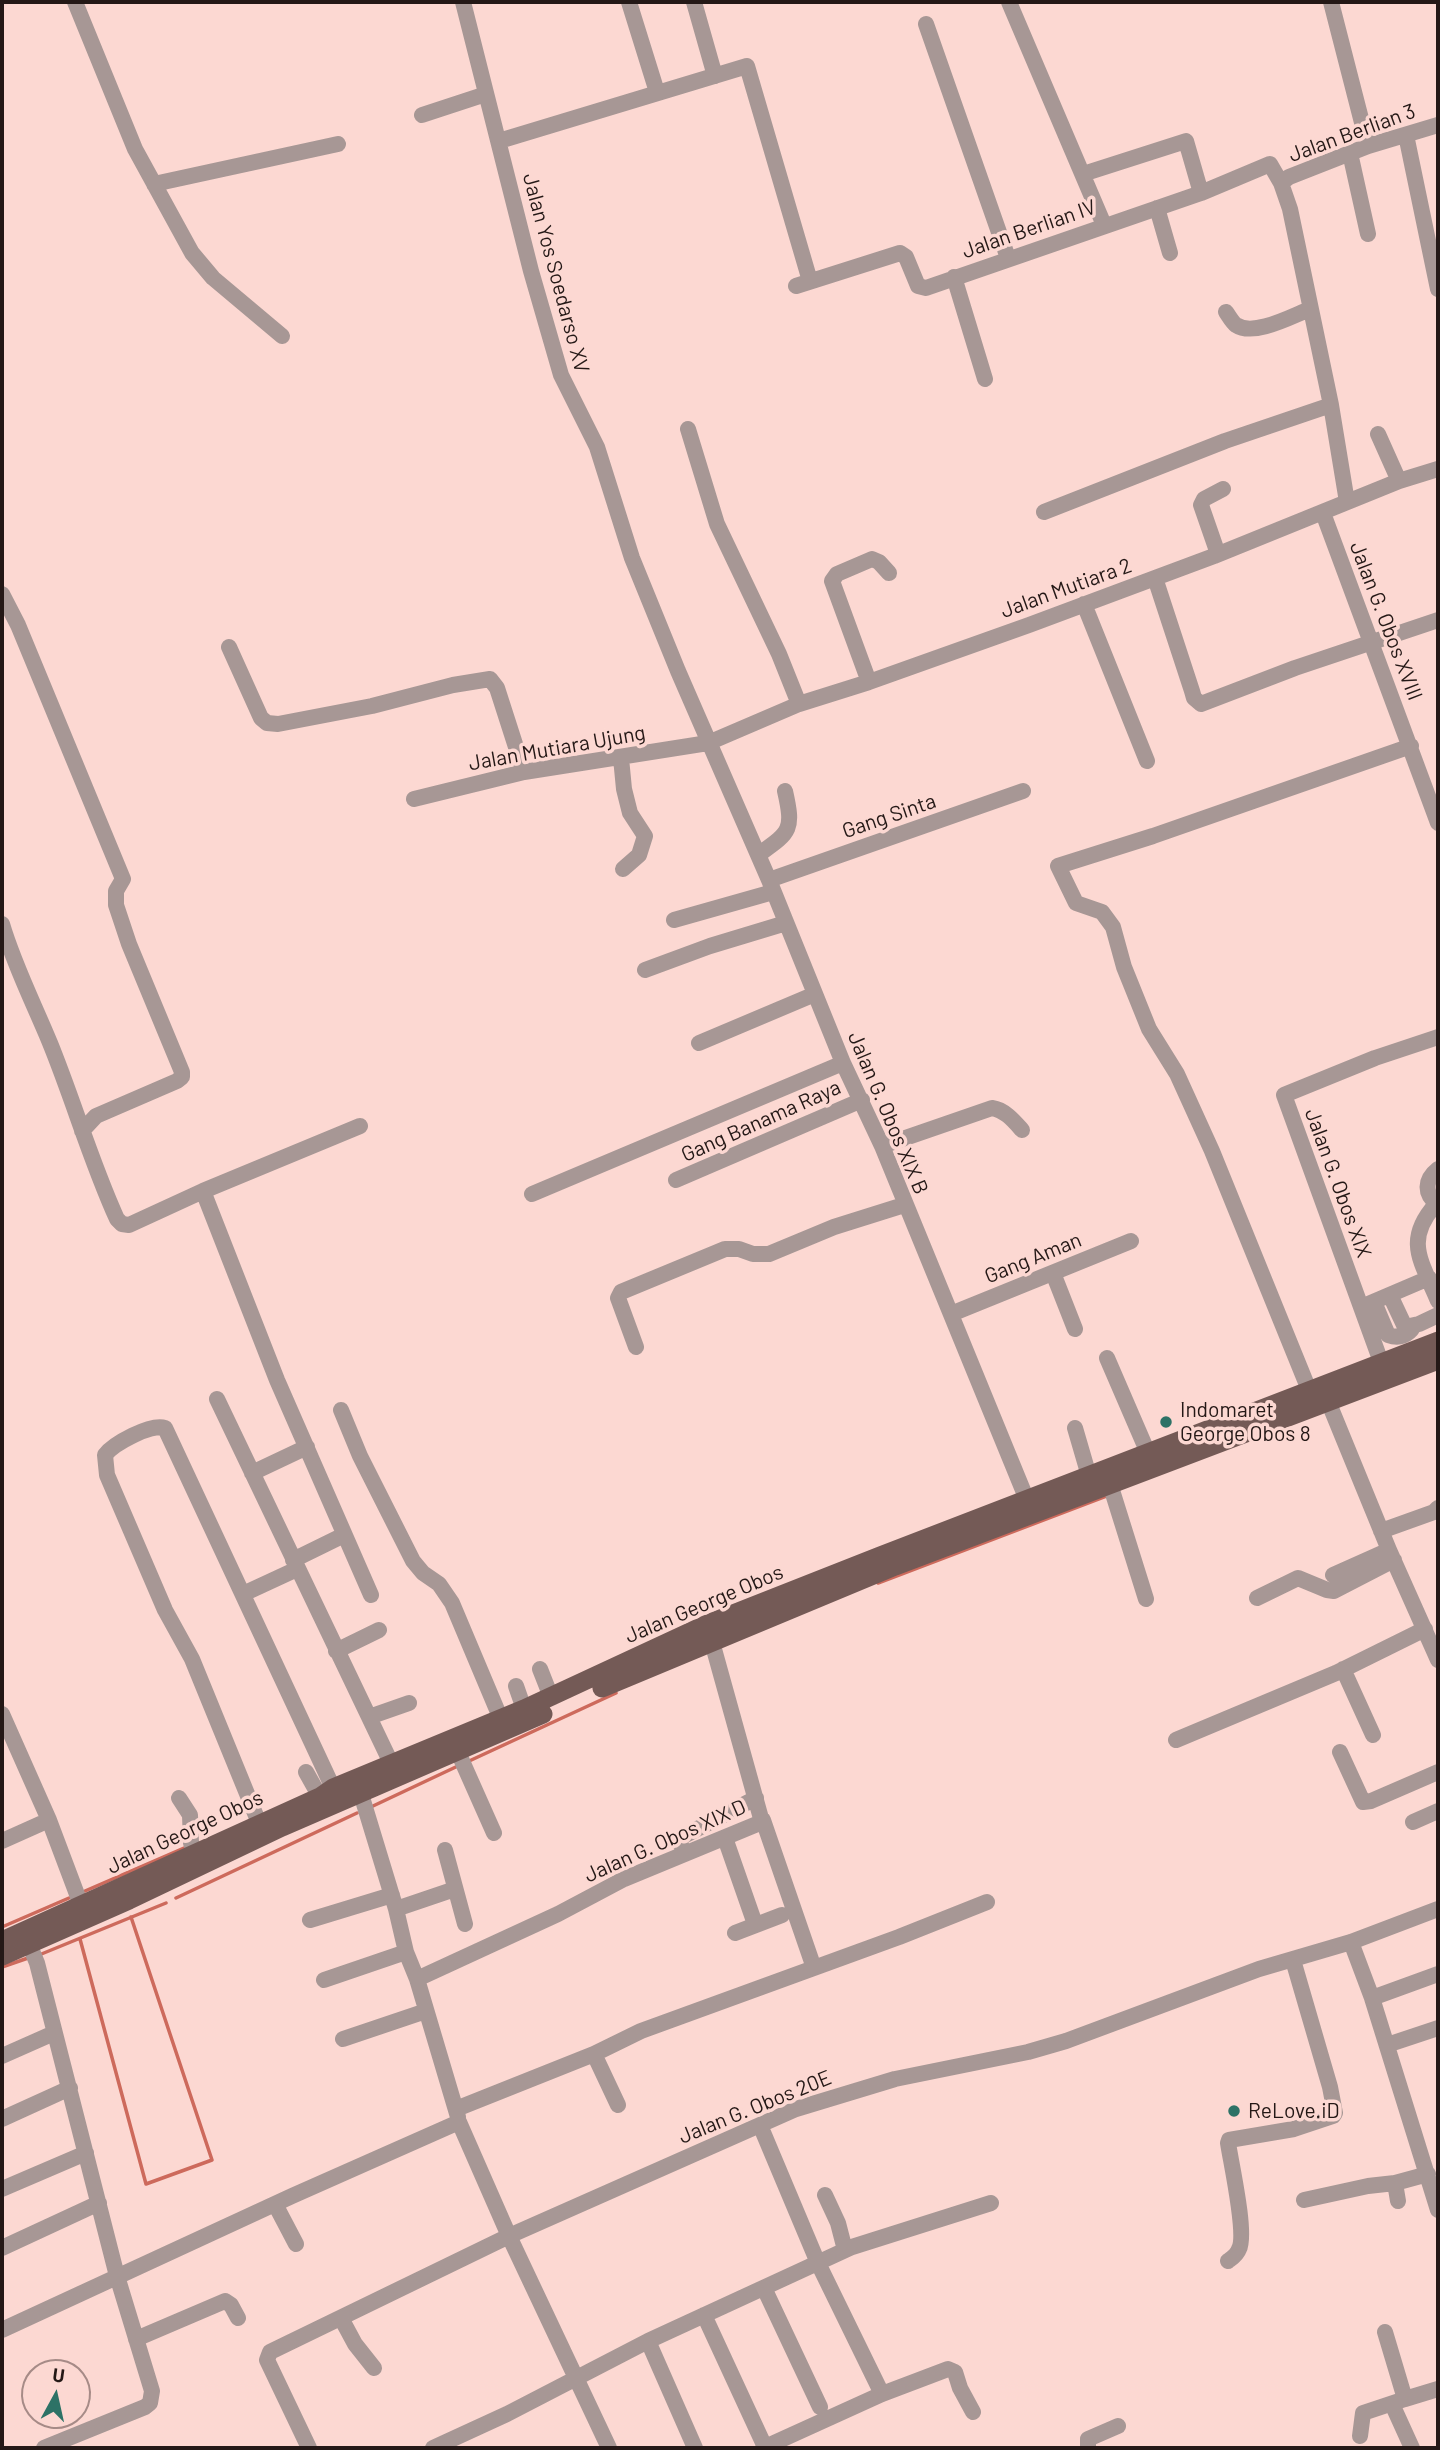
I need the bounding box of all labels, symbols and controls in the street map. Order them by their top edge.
street label: Jalan Berlian 3 [1285,98,1419,168]
street label: Jalan Yos Soedarso XV [517,171,595,375]
street label: Jalan Berlian IV [959,194,1099,264]
street label: Jalan G. Obos XVIII [1344,538,1428,704]
street label: Jalan Mutiara 2 [997,553,1135,623]
street label: Jalan Mutiara Ujung [467,720,647,776]
street label: Gang Sinta [839,788,939,844]
street label: Jalan G. Obos XIX B [842,1028,934,1198]
street label: Gang Banama Raya [677,1075,845,1167]
street label: Jalan G. Obos XIX [1299,1105,1377,1261]
street label: Gang Aman [981,1227,1085,1289]
place label: Indomaret George Obos 8 [1180,1397,1311,1447]
marker: Indomaret George Obos 8 [1158,1414,1174,1430]
street label: Jalan George Obos [621,1559,787,1649]
street label: Jalan George Obos [103,1785,267,1879]
street label: Jalan G. Obos XIX D [580,1794,750,1888]
street label: Jalan G. Obos 20E [675,2065,835,2149]
place label: ReLove.iD [1248,2098,1339,2124]
marker: ReLove.iD [1226,2103,1242,2119]
north arrow [21,2359,91,2429]
text: U [51,2362,66,2387]

